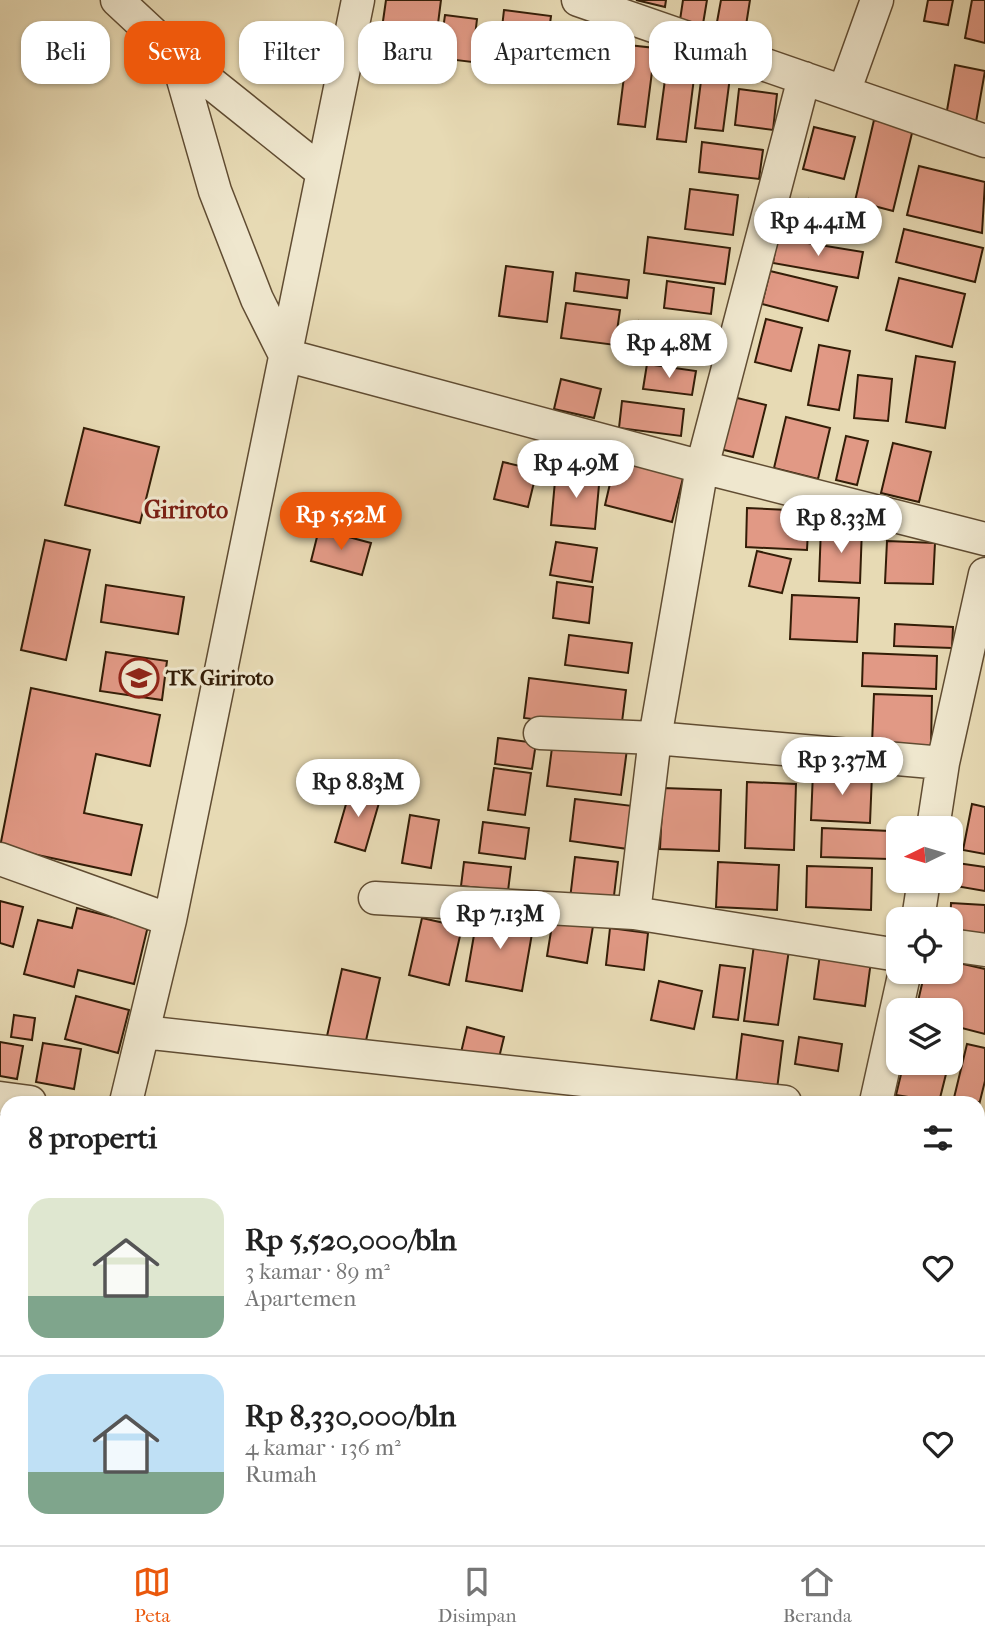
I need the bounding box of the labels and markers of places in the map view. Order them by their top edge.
pin: Rp 4.41M [746,198,890,258]
pin: Rp 4.8M [604,320,734,380]
pin: Rp 4.9M [511,440,641,500]
pin: Rp 5.52M [269,492,413,552]
pin: Rp 8.33M [769,496,913,555]
school or university icon: TK Giriroto [118,657,160,699]
place label: TK Giriroto [165,666,274,690]
pin: Rp 3.37M [770,738,914,797]
pin: Rp 8.83M [286,760,430,819]
pin: Rp 7.13M [428,892,572,951]

